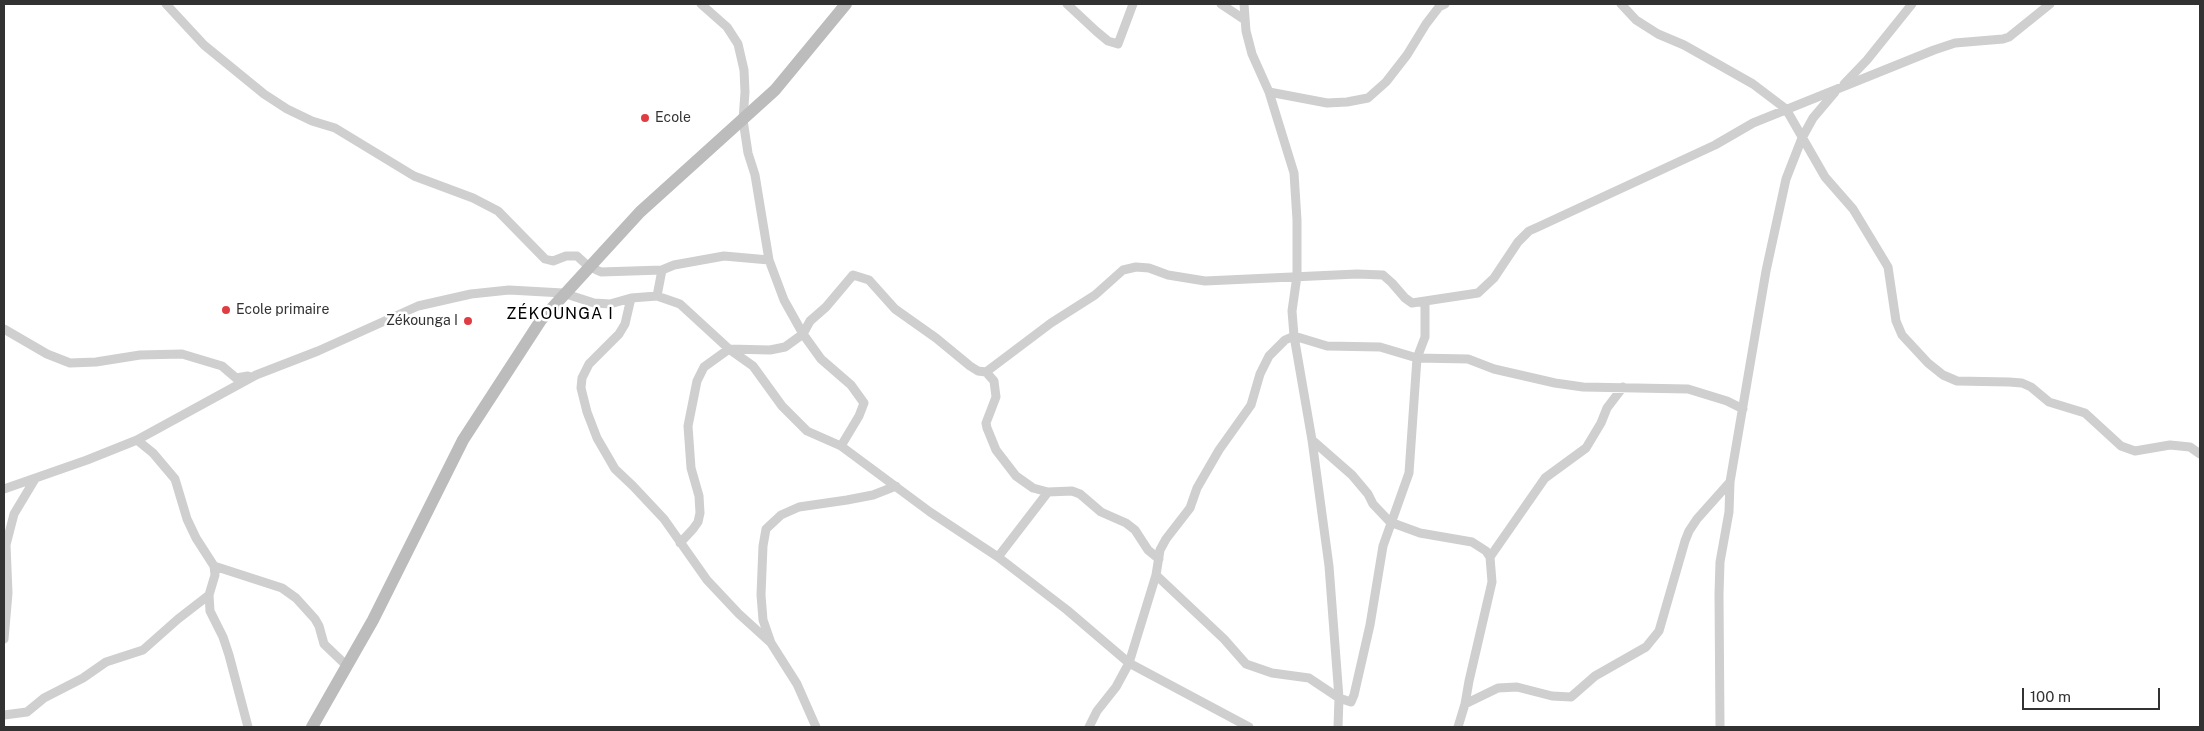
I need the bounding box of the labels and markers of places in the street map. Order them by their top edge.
place label: Ecole [655,110,691,126]
marker: Ecole [639,112,651,124]
place label: Ecole primaire [236,302,329,318]
marker: Ecole primaire [220,304,232,316]
place label: Zékounga I [386,313,458,329]
marker: Zékounga I [462,315,474,327]

